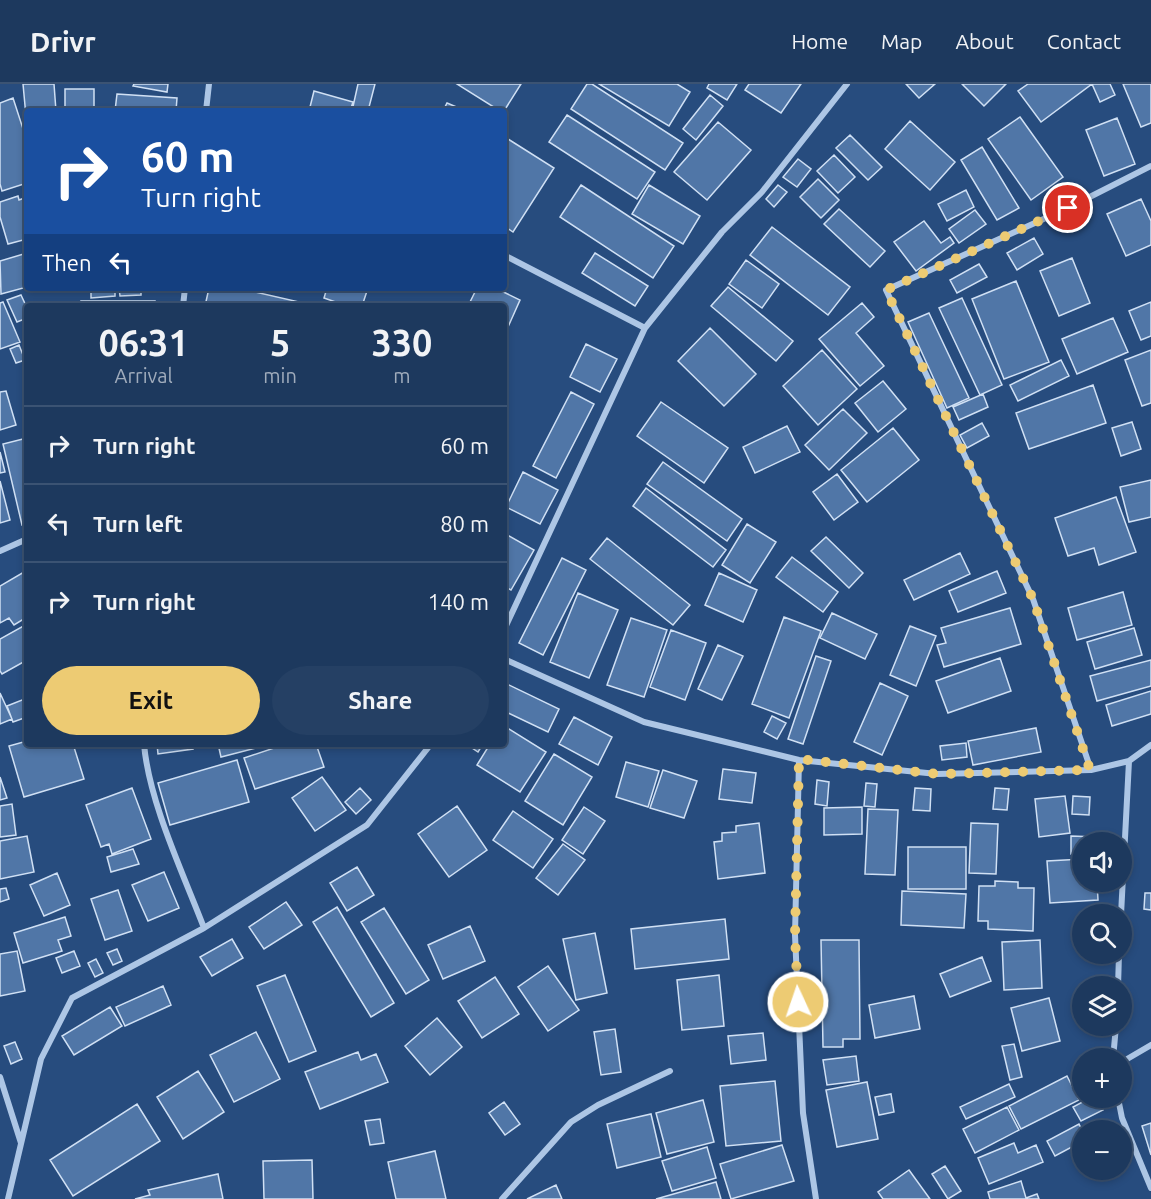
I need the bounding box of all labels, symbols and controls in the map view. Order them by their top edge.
text: Drivr [30,26,96,57]
text: Home [791,29,848,53]
text: Map [881,29,922,53]
text: About [955,29,1014,53]
text: Contact [1047,29,1121,53]
icon: right [42,132,120,210]
text: 60 m [141,133,235,180]
text: Turn right [141,182,261,212]
pin [1042,182,1093,233]
icon: arrive [1051,191,1084,224]
icon: left [104,246,137,279]
text: Then [42,250,92,275]
text: 06:31 [99,322,189,363]
text: 5 [270,322,290,363]
text: 330 [371,322,432,363]
text: Arrival [115,364,173,387]
text: min [263,364,297,387]
text: m [393,364,411,387]
icon: right [42,429,75,462]
text: Turn right [93,433,195,458]
text: 60 m [440,433,489,458]
icon: left [42,507,75,540]
text: Turn left [93,511,183,536]
text: 80 m [440,511,489,536]
icon: right [42,585,75,618]
text: Turn right [93,589,195,614]
text: 140 m [428,589,489,614]
button: Exit [42,666,260,735]
button: Share [272,666,489,735]
map controls [1072,832,1132,1180]
button: sound [1072,832,1132,892]
button: search [1072,904,1132,964]
position arrow [766,970,830,1034]
button: layers [1072,976,1132,1036]
button: + [1072,1048,1132,1108]
button: − [1072,1120,1132,1180]

